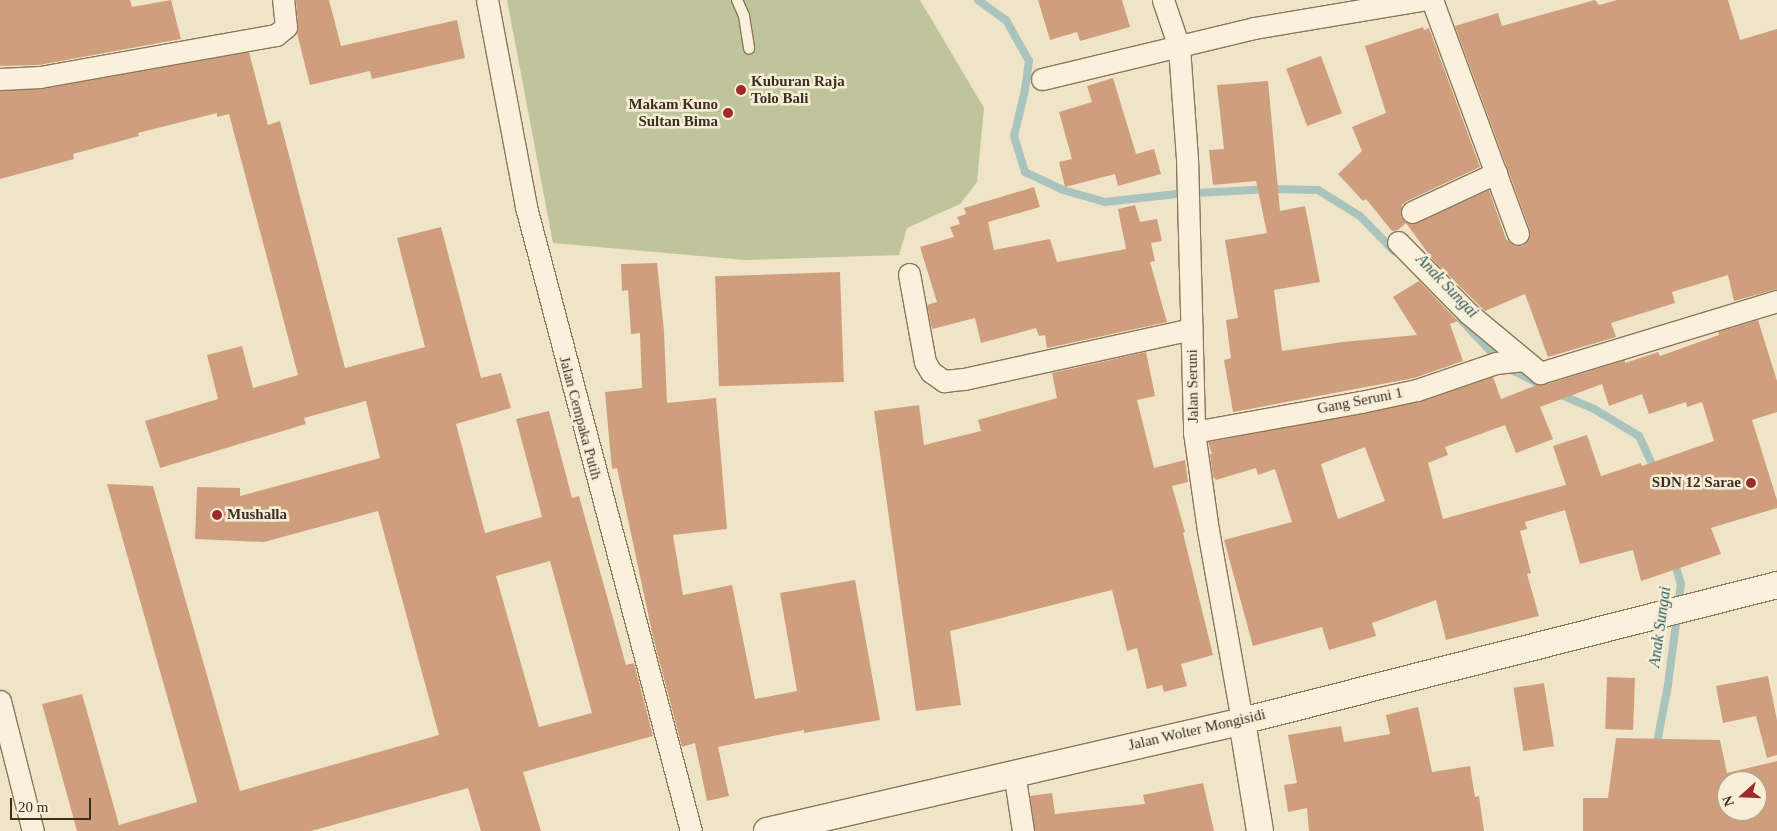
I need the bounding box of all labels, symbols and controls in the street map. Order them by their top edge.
place label: Kuburan Raja Tolo Bali [751,72,845,107]
marker: Kuburan Raja Tolo Bali [735,84,747,96]
place label: Makam Kuno Sultan Bima [628,95,718,130]
marker: Makam Kuno Sultan Bima [722,107,734,119]
water label: Anak Sungai [1412,250,1482,322]
street label: Jalan Seruni [1183,349,1203,423]
street label: Jalan Cempaka Putih [555,355,605,481]
street label: Gang Seruni 1 [1316,384,1404,418]
place label: SDN 12 Sarae [1652,474,1741,492]
marker: SDN 12 Sarae [1745,477,1757,489]
place label: Mushalla [227,506,287,524]
marker: Mushalla [211,509,223,521]
water label: Anak Sungai [1645,585,1675,669]
street label: Jalan Wolter Mongisidi [1127,705,1267,755]
north arrow [1717,771,1767,821]
scale bar [12,788,94,820]
text: N [1720,794,1737,808]
text: 20 m [18,799,48,815]

